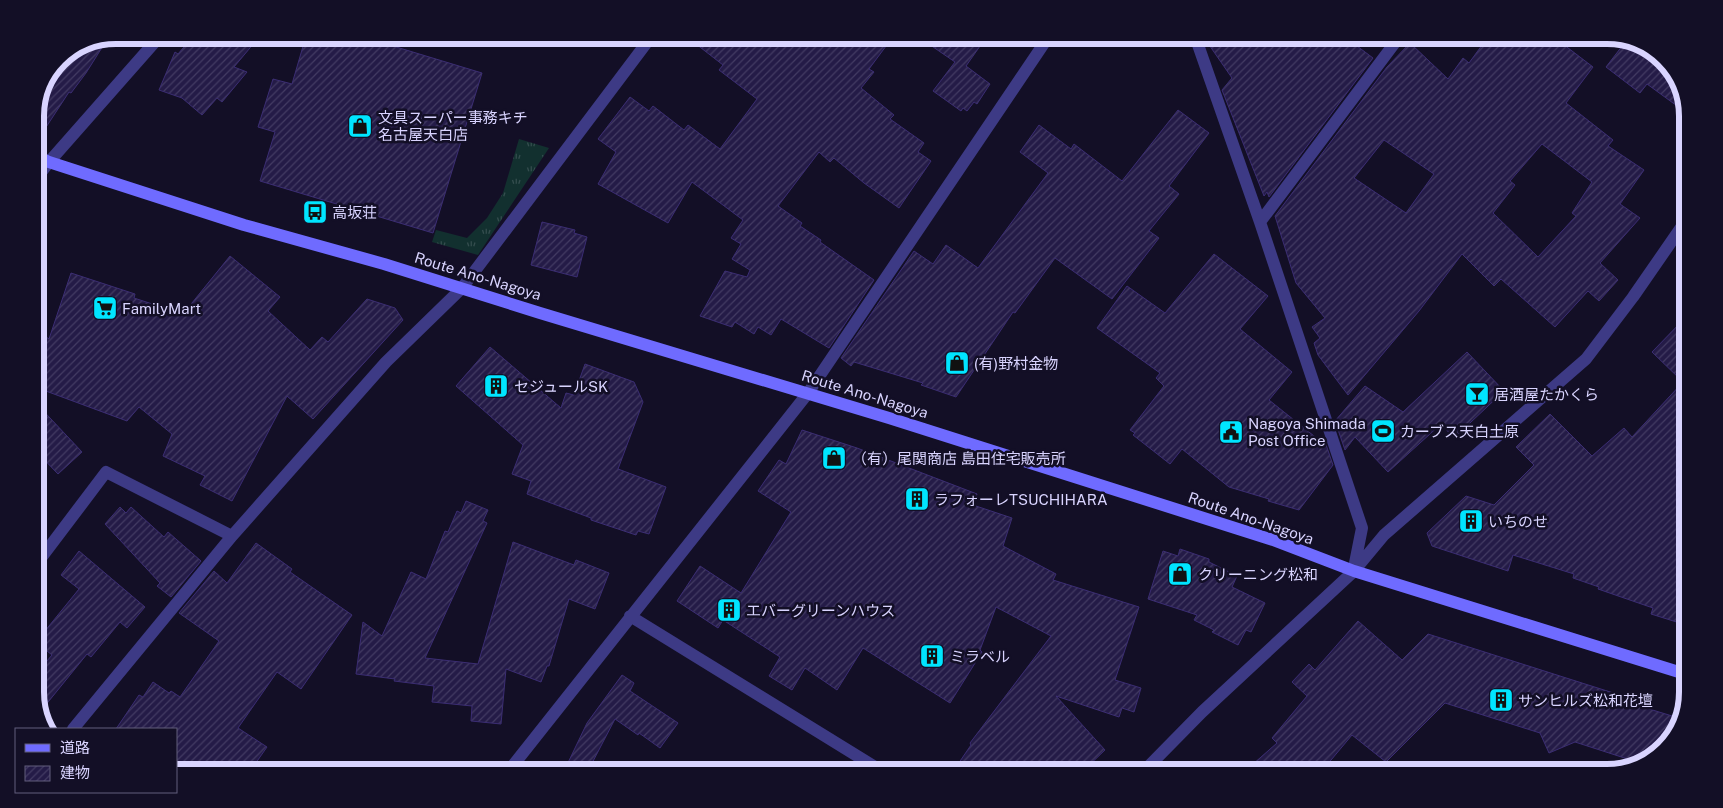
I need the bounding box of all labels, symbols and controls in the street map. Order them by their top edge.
place label: 文具スーパー事務キチ 名古屋天白店 [378,109,528,143]
shop icon: 文具スーパー事務キチ 名古屋天白店 [347,113,373,139]
bus stop icon: 高坂荘 [302,199,328,225]
place label: 高坂荘 [332,204,377,221]
street label: Route Ano-Nagoya [413,249,543,303]
supermarket icon: FamilyMart [92,295,118,321]
place label: FamilyMart [122,300,201,317]
shop icon: (有)野村金物 [944,350,970,376]
place label: (有)野村金物 [974,355,1058,372]
street label: Route Ano-Nagoya [800,367,930,421]
building icon: セジュールSK [483,373,509,399]
place label: セジュールSK [514,378,608,395]
bar icon: 居酒屋たかくら [1464,381,1490,407]
place label: 居酒屋たかくら [1494,386,1599,403]
place label: Nagoya Shimada Post Office [1248,415,1366,449]
sports icon: カーブス天白土原 [1370,418,1396,444]
public building icon: Nagoya Shimada Post Office [1218,419,1244,445]
place label: カーブス天白土原 [1400,423,1519,440]
shop icon: （有）尾関商店 島田住宅販売所 [821,445,847,471]
place label: （有）尾関商店 島田住宅販売所 [852,450,1066,467]
building icon: ラフォーレTSUCHIHARA [904,486,930,512]
street label: Route Ano-Nagoya [1186,489,1316,547]
place label: ラフォーレTSUCHIHARA [934,491,1108,508]
building icon: いちのせ [1458,508,1484,534]
place label: いちのせ [1488,513,1548,530]
shop icon: クリーニング松和 [1167,561,1193,587]
place label: クリーニング松和 [1198,566,1318,583]
building icon: エバーグリーンハウス [716,597,742,623]
place label: エバーグリーンハウス [746,602,895,619]
building icon: ミラベル [919,643,945,669]
place label: ミラベル [950,648,1010,665]
building icon: サンヒルズ松和花壇 [1488,687,1514,713]
place label: サンヒルズ松和花壇 [1518,692,1653,709]
legend [15,728,178,793]
text: 道路 [60,739,90,756]
text: 建物 [60,764,90,781]

